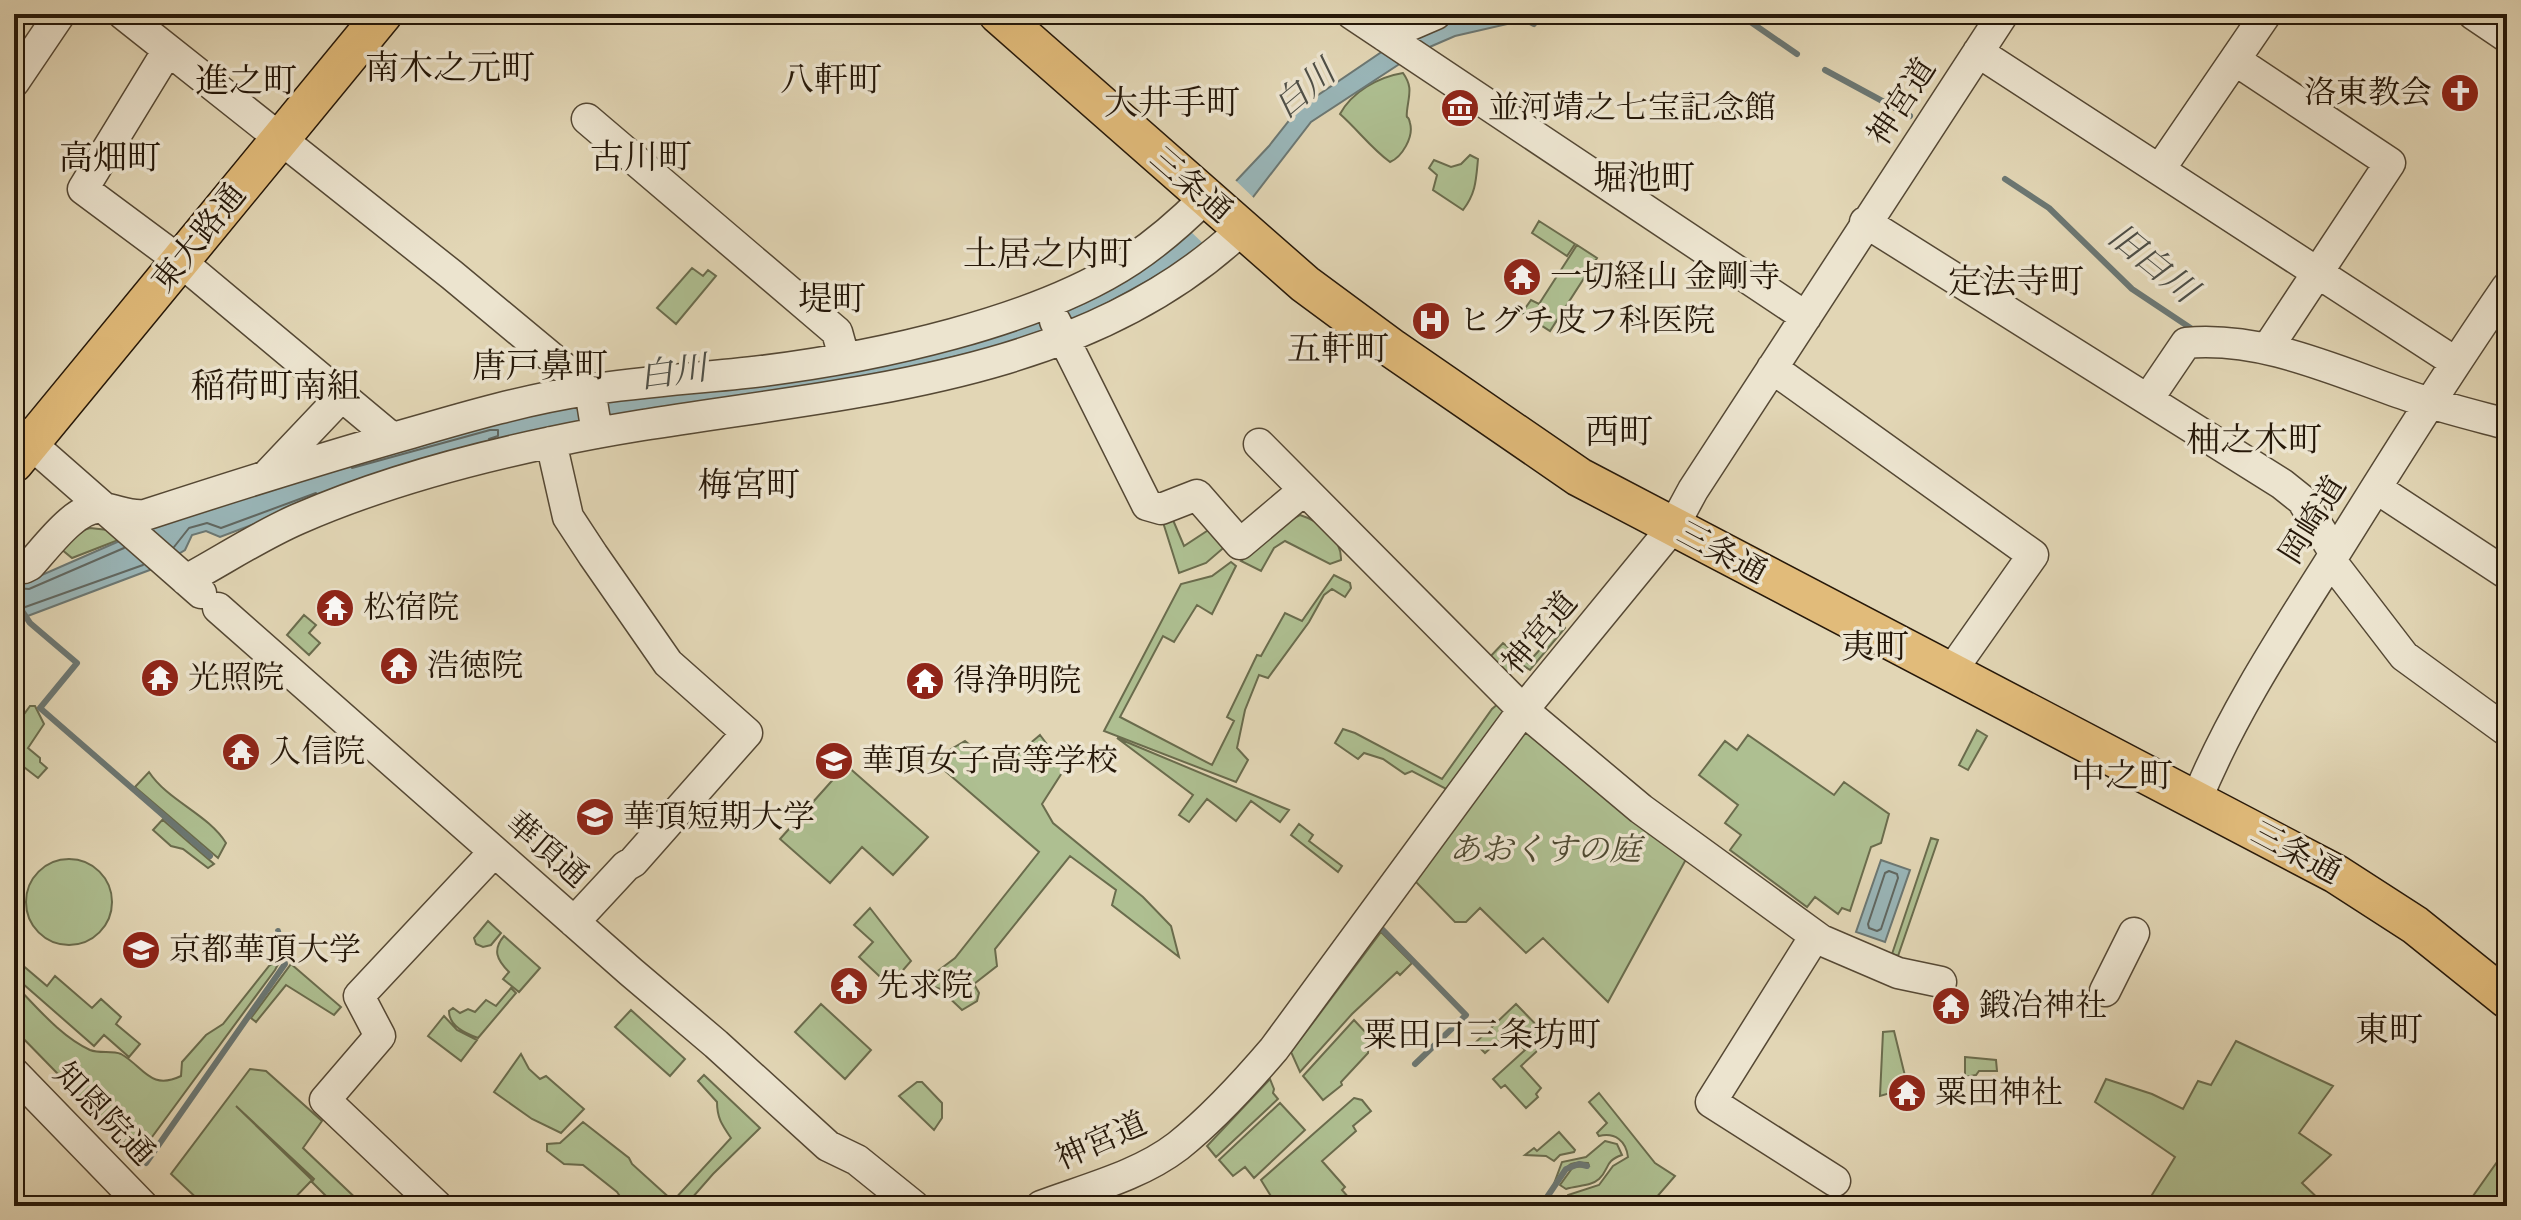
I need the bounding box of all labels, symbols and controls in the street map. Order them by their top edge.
district label: 南木之元町 [365,48,535,90]
water label: 白川 [1265,49,1348,128]
street label: 神宮道 [1859,51,1945,153]
district label: 八軒町 [780,60,882,102]
district label: 進之町 [195,61,297,103]
church icon: 洛東教会 [2439,72,2481,114]
place label: 洛東教会 [2304,73,2432,113]
district label: 大井手町 [1104,83,1240,125]
museum icon: 並河靖之七宝記念館 [1439,87,1481,129]
place label: 並河靖之七宝記念館 [1488,88,1776,128]
district label: 古川町 [590,137,692,179]
district label: 高畑町 [59,138,161,180]
street label: 三条通 [1142,138,1240,232]
district label: 堀池町 [1593,158,1695,200]
street label: 東大路通 [143,176,255,300]
water label: 旧白川 [2099,216,2208,315]
district label: 土居之内町 [963,234,1133,276]
temple icon: 一切経山 金剛寺 [1501,256,1543,298]
place label: 一切経山 金剛寺 [1550,257,1781,297]
district label: 定法寺町 [1948,262,2084,304]
district label: 堤町 [798,279,866,321]
hospital icon: ヒグチ皮フ科医院 [1410,300,1452,342]
place label: ヒグチ皮フ科医院 [1459,301,1715,341]
district label: 五軒町 [1287,329,1389,371]
district label: 唐戸鼻町 [472,346,608,388]
water label: 白川 [636,347,714,399]
district label: 稲荷町南組 [191,366,361,408]
district label: 西町 [1585,412,1653,454]
district label: 柚之木町 [2186,420,2322,462]
district label: 梅宮町 [698,465,800,507]
street label: 岡崎道 [2271,469,2355,571]
street label: 三条通 [1670,513,1774,593]
street label: 神宮道 [1494,583,1586,683]
temple icon: 松宿院 [314,587,356,629]
place label: 松宿院 [363,588,459,628]
district label: 夷町 [1841,627,1909,669]
temple icon: 浩徳院 [378,645,420,687]
place label: 浩徳院 [427,646,523,686]
temple icon: 光照院 [139,657,181,699]
place label: 光照院 [188,658,284,698]
temple icon: 得浄明院 [904,660,946,702]
place label: 得浄明院 [953,661,1081,701]
temple icon: 入信院 [220,731,262,773]
place label: 入信院 [269,732,365,772]
school or university icon: 華頂女子高等学校 [813,740,855,782]
place label: 華頂女子高等学校 [862,741,1118,781]
district label: 中之町 [2071,756,2173,798]
school or university icon: 華頂短期大学 [574,796,616,838]
place label: 華頂短期大学 [623,797,815,837]
street label: 華頂通 [498,803,596,897]
street label: 三条通 [2244,813,2348,893]
park label: あおくすの庭 [1449,830,1646,870]
school or university icon: 京都華頂大学 [120,929,162,971]
place label: 京都華頂大学 [169,930,361,970]
temple icon: 先求院 [828,965,870,1007]
place label: 先求院 [877,966,973,1006]
temple icon: 鍛冶神社 [1930,985,1972,1027]
place label: 鍛冶神社 [1979,986,2107,1026]
district label: 東町 [2355,1010,2423,1052]
district label: 粟田口三条坊町 [1363,1015,1601,1057]
street label: 知恩院通 [45,1054,163,1174]
temple icon: 粟田神社 [1886,1072,1928,1114]
place label: 粟田神社 [1935,1073,2063,1113]
street label: 神宮道 [1049,1103,1153,1179]

